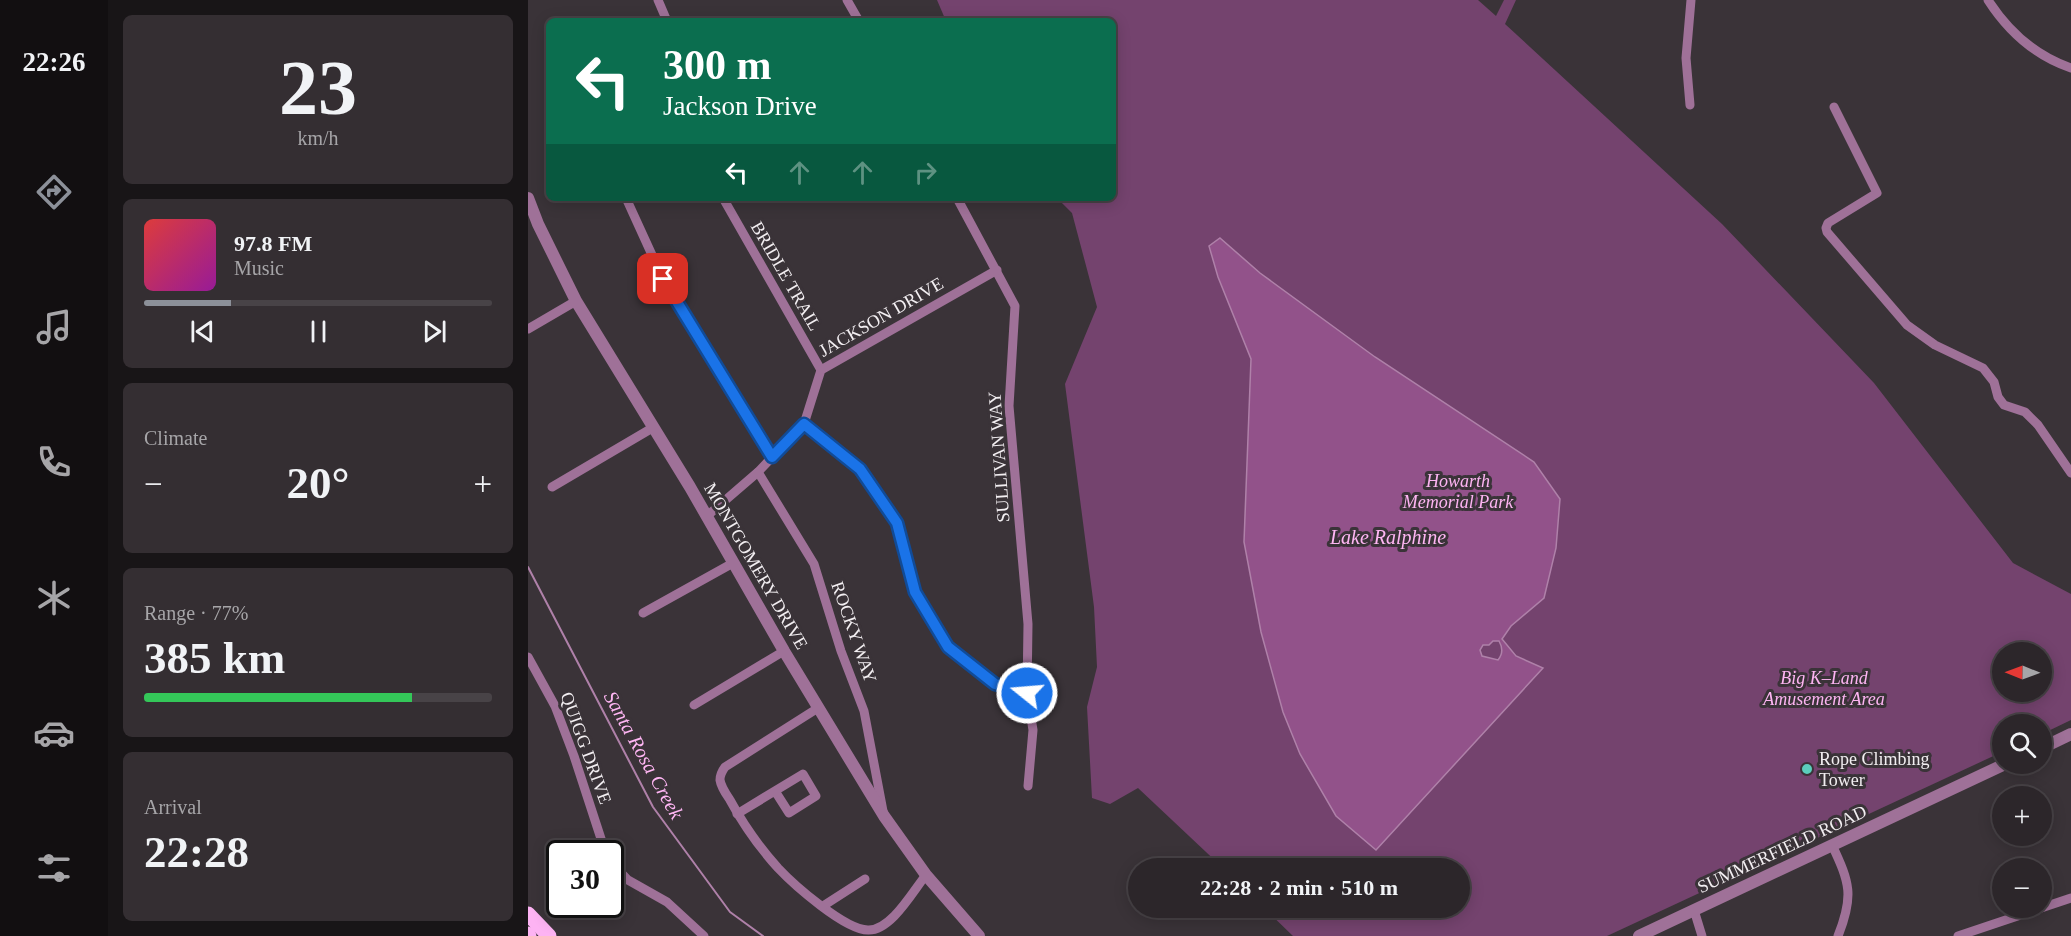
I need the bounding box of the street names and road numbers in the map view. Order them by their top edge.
street label: BRIDLE TRAIL [747,218,825,334]
street label: JACKSON DRIVE [815,273,947,361]
street label: SULLIVAN WAY [984,391,1014,523]
street label: MONTGOMERY DRIVE [700,479,812,653]
street label: ROCKY WAY [827,579,881,685]
street label: QUIGG DRIVE [557,689,615,807]
street label: SUMMERFIELD ROAD [1694,801,1870,897]

